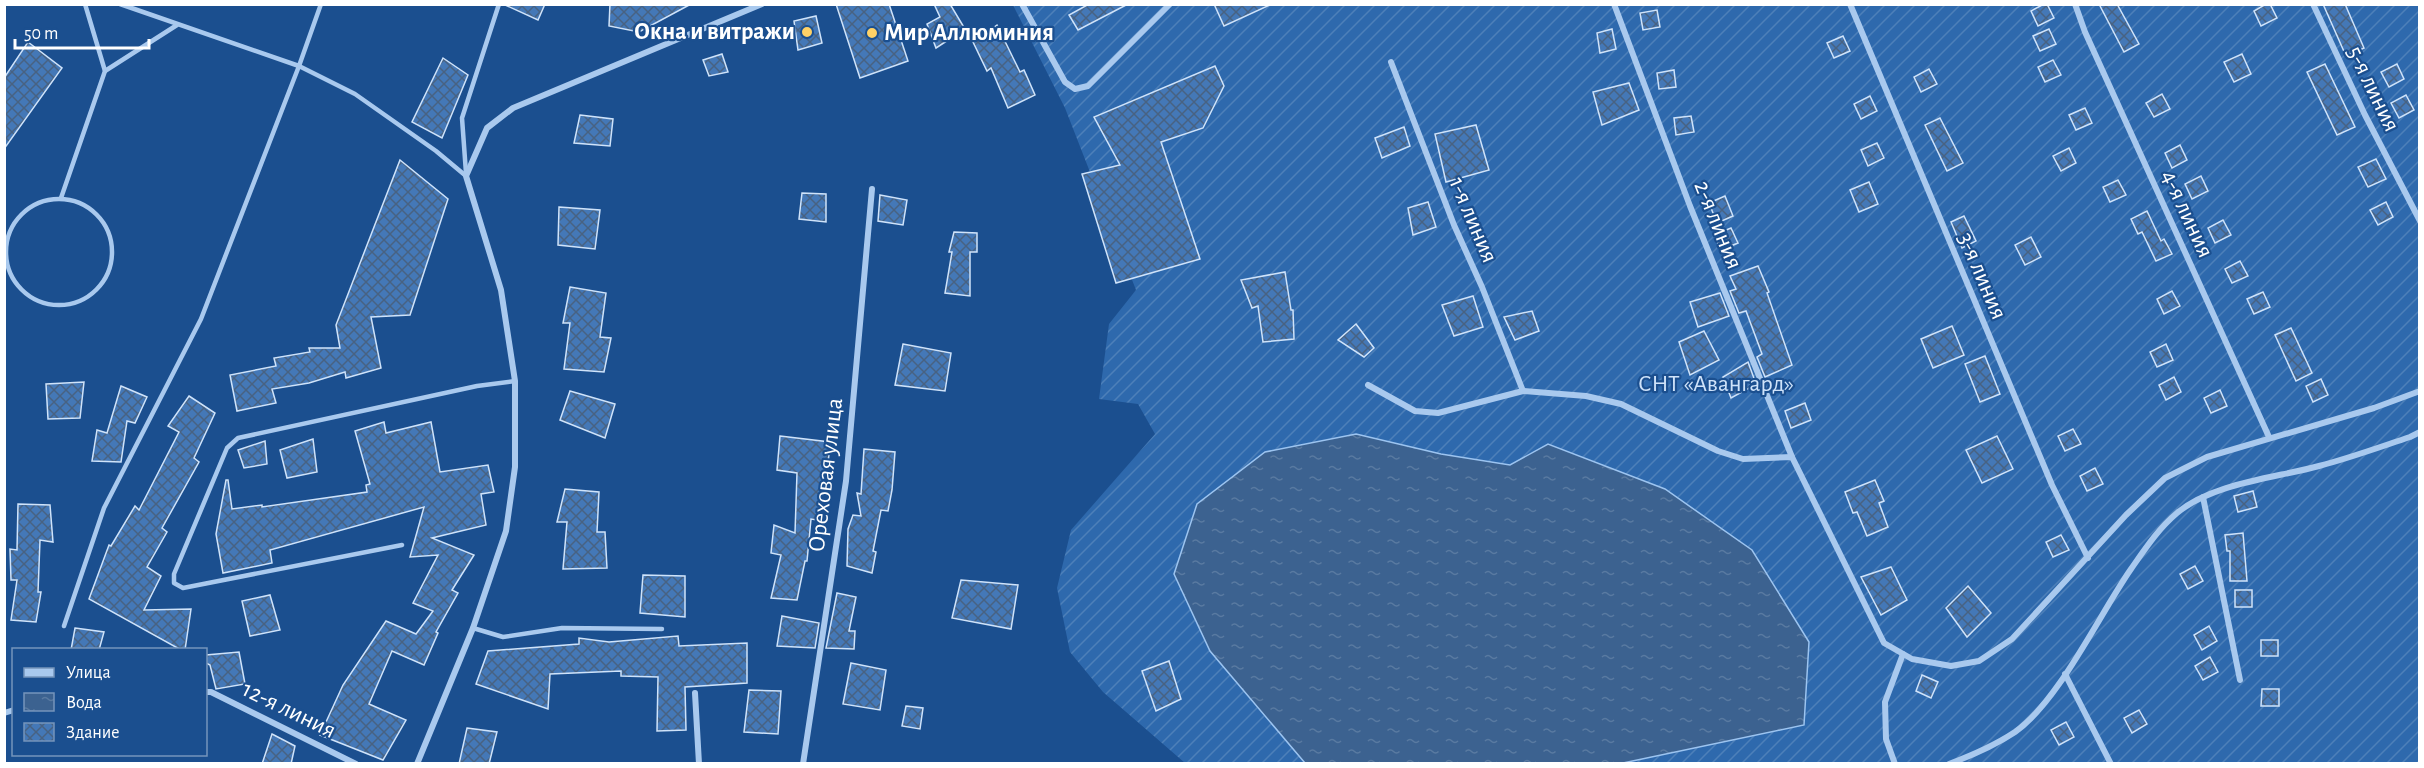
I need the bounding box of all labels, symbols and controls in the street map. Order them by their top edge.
scale bar [15,12,148,50]
place label: Окна и витражи [634,20,795,44]
place label: Мир Аллюминия [884,21,1054,45]
text: 50 m [24,25,58,43]
marker: Окна и витражи [800,25,814,39]
marker: Мир Аллюминия [865,26,879,40]
street label: 5-я линия [2342,42,2404,136]
street label: 4-я линия [2156,167,2218,261]
street label: 1-я линия [1444,174,1502,266]
street label: 2-я линия [1689,177,1747,273]
street label: 3-я линия [1953,229,2011,323]
park label: СНТ «Авангард» [1638,372,1794,396]
street label: Ореховая улица [805,397,847,553]
legend [12,648,207,756]
text: Улица [66,664,111,682]
street label: 12-я линия [238,677,340,743]
text: Вода [66,694,102,712]
text: Здание [66,724,120,742]

